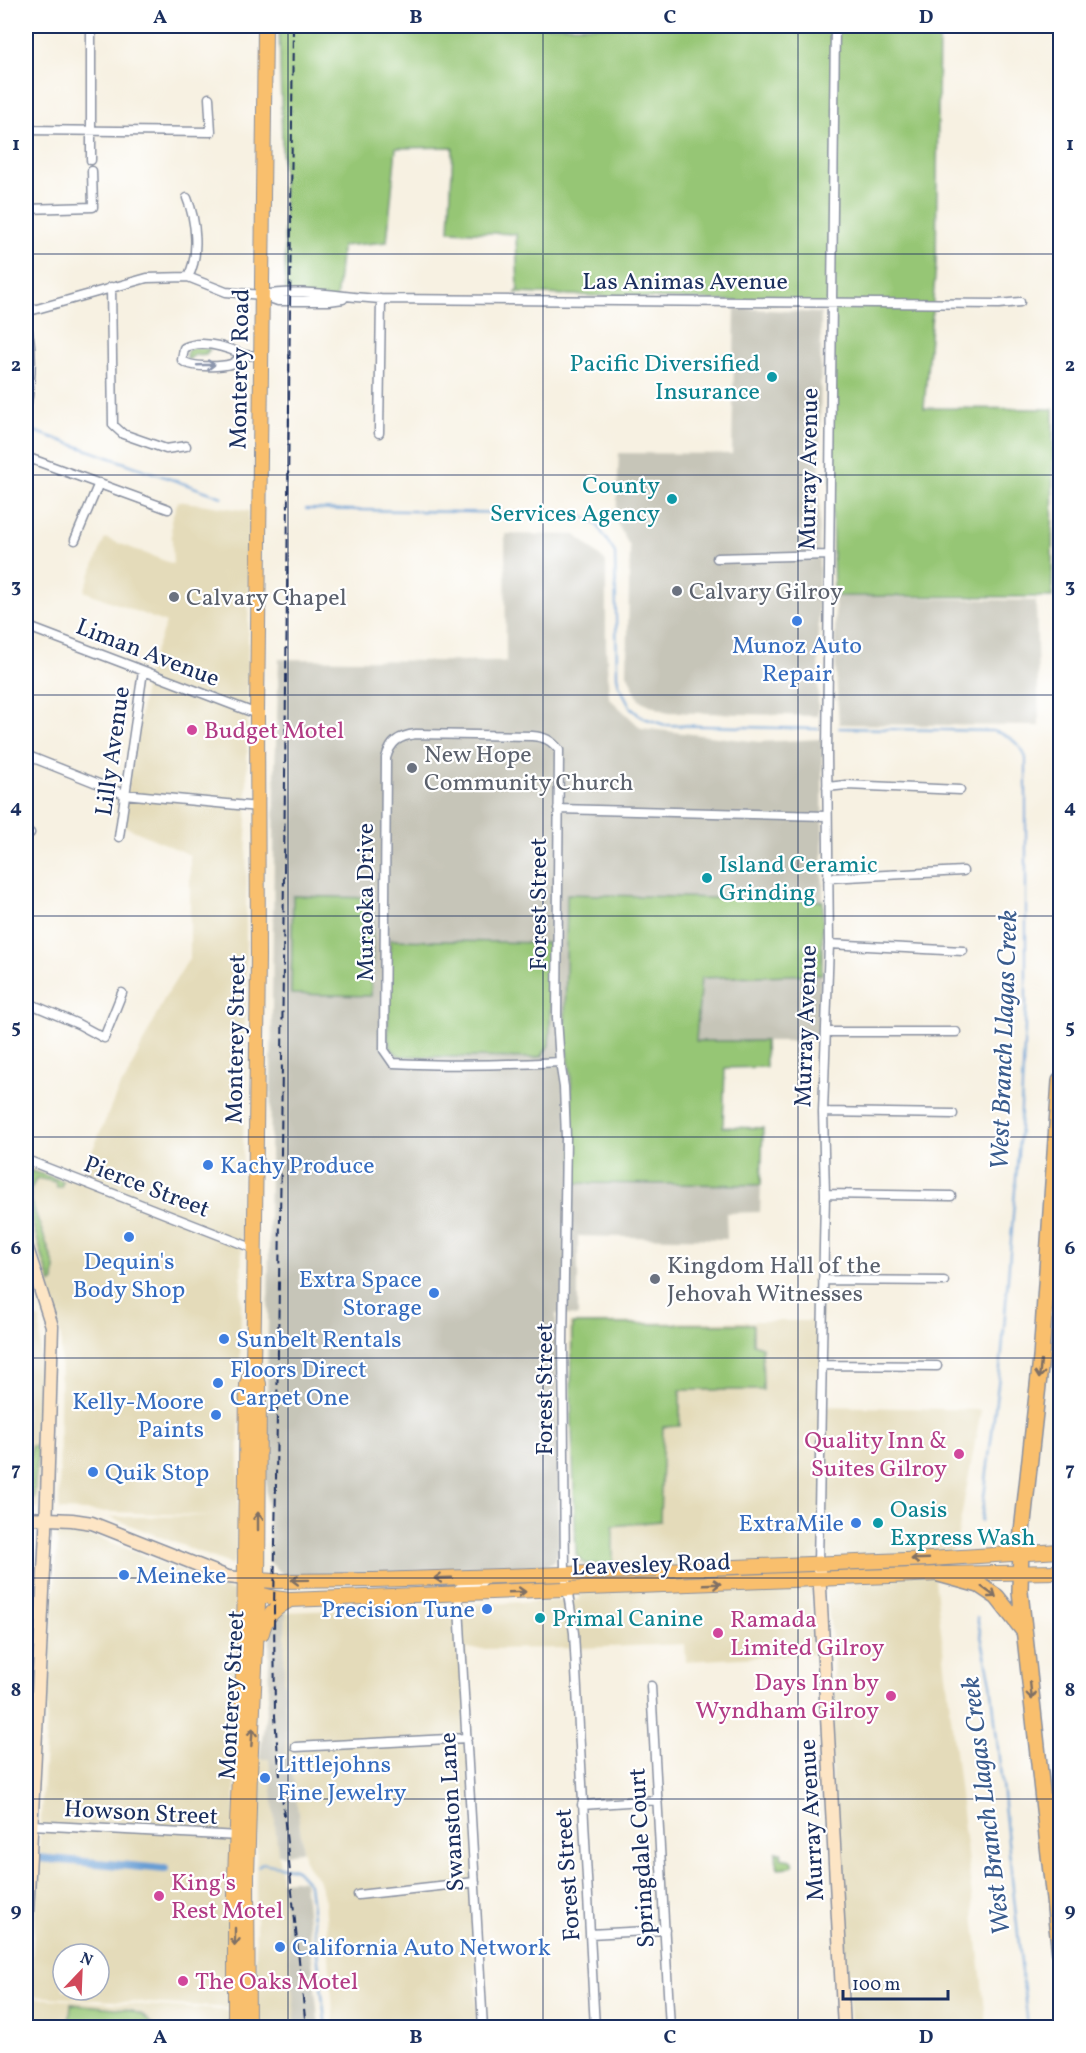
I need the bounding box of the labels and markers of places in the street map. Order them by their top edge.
place label: Pacific Diversified Insurance [570,348,760,410]
marker: Pacific Diversified Insurance [765,370,779,384]
place label: County Services Agency [490,470,660,532]
marker: County Services Agency [665,492,679,506]
place label: Calvary Gilroy [689,576,843,610]
place label: Calvary Chapel [186,582,347,616]
marker: Calvary Gilroy [670,584,684,598]
marker: Calvary Chapel [167,590,181,604]
marker: Munoz Auto Repair [790,614,804,628]
place label: Munoz Auto Repair [732,630,862,692]
place label: Budget Motel [204,715,344,749]
marker: Budget Motel [185,723,199,737]
place label: New Hope Community Church [424,739,634,801]
marker: New Hope Community Church [405,761,419,775]
place label: Island Ceramic Grinding [719,849,878,911]
marker: Island Ceramic Grinding [700,871,714,885]
place label: Kachy Produce [220,1150,375,1184]
marker: Kachy Produce [201,1158,215,1172]
marker: Dequin's Body Shop [122,1230,136,1244]
place label: Dequin's Body Shop [73,1246,185,1308]
place label: Kingdom Hall of the Jehovah Witnesses [667,1250,881,1312]
place label: Extra Space Storage [299,1264,422,1326]
marker: Kingdom Hall of the Jehovah Witnesses [648,1272,662,1286]
marker: Extra Space Storage [427,1286,441,1300]
place label: Sunbelt Rentals [236,1324,401,1358]
marker: Sunbelt Rentals [217,1332,231,1346]
place label: Floors Direct Carpet One [230,1354,367,1416]
marker: Floors Direct Carpet One [211,1376,225,1390]
place label: Kelly-Moore Paints [72,1386,204,1448]
marker: Kelly-Moore Paints [209,1408,223,1422]
place label: Quality Inn & Suites Gilroy [804,1425,947,1487]
marker: Quality Inn & Suites Gilroy [952,1447,966,1461]
place label: Quik Stop [105,1457,209,1491]
marker: Quik Stop [86,1465,100,1479]
place label: Oasis Express Wash [890,1494,1036,1556]
place label: ExtraMile [739,1508,844,1542]
marker: ExtraMile [849,1516,863,1530]
marker: Oasis Express Wash [871,1516,885,1530]
place label: Meineke [136,1560,226,1594]
marker: Meineke [117,1568,131,1582]
place label: Precision Tune [321,1594,475,1628]
marker: Precision Tune [480,1602,494,1616]
place label: Primal Canine [552,1603,703,1637]
place label: Ramada Limited Gilroy [730,1604,885,1666]
marker: Primal Canine [533,1611,547,1625]
marker: Ramada Limited Gilroy [711,1626,725,1640]
place label: Days Inn by Wyndham Gilroy [695,1667,879,1729]
marker: Days Inn by Wyndham Gilroy [884,1689,898,1703]
place label: Littlejohns Fine Jewelry [277,1749,406,1811]
marker: Littlejohns Fine Jewelry [258,1771,272,1785]
place label: King's Rest Motel [171,1867,283,1929]
marker: King's Rest Motel [152,1889,166,1903]
place label: California Auto Network [292,1932,551,1966]
marker: California Auto Network [273,1940,287,1954]
place label: The Oaks Motel [195,1966,358,2000]
marker: The Oaks Motel [176,1974,190,1988]

